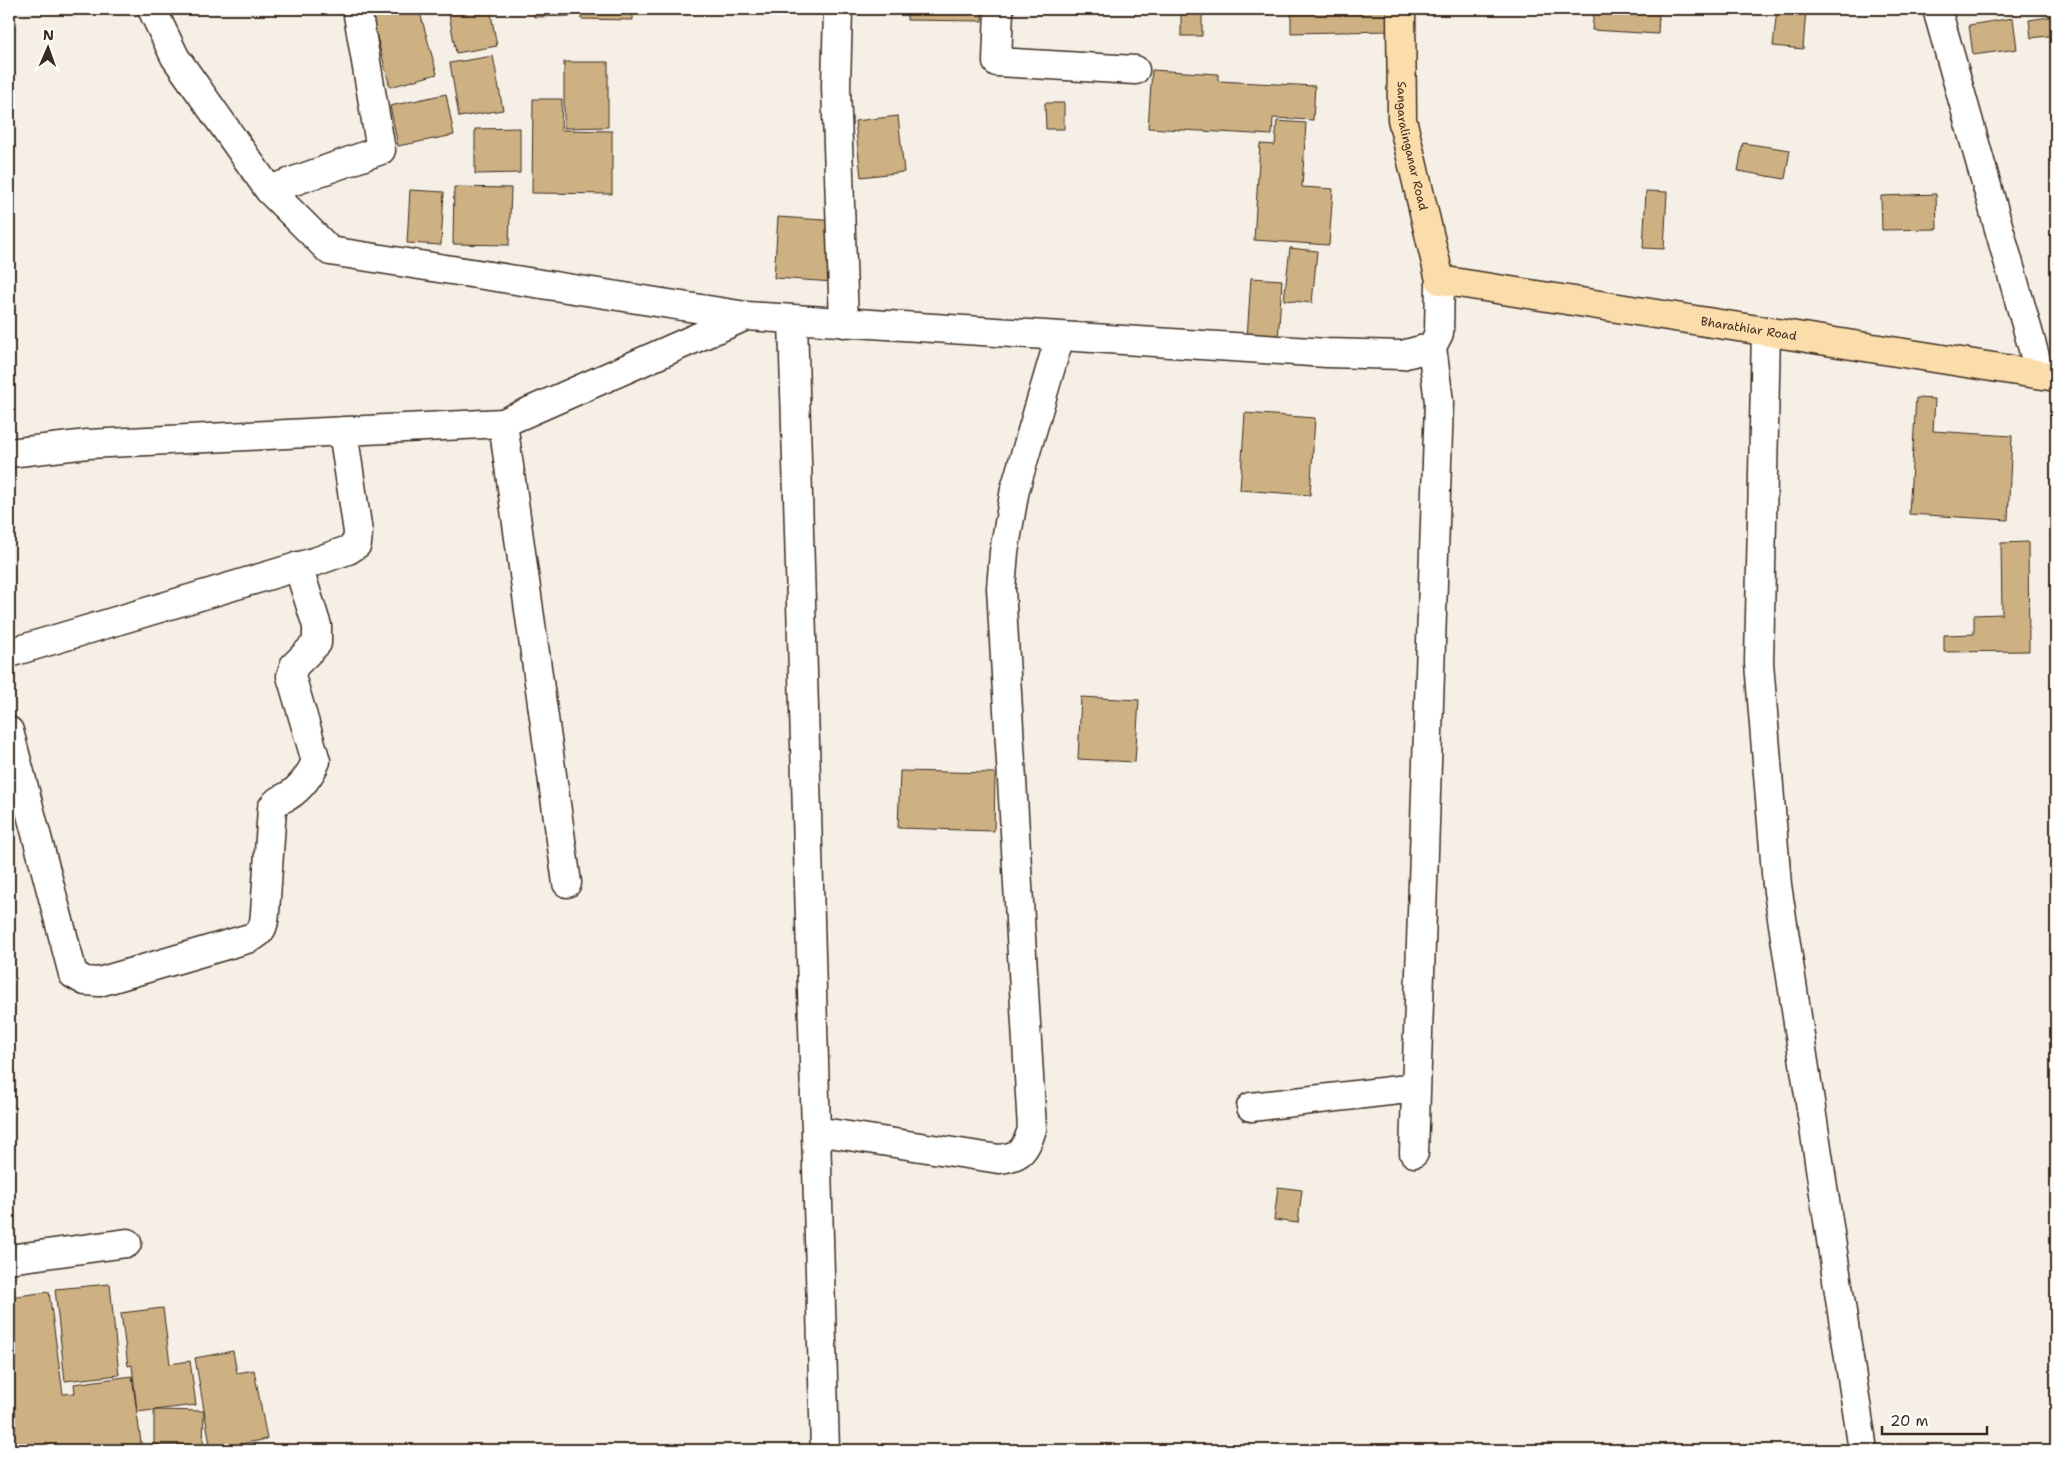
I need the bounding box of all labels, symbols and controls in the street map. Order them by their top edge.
north arrow [22,22,72,72]
text: N [43,26,54,44]
street label: Sangaralinganar Road [1394,81,1431,212]
street label: Bharathiar Road [1700,313,1798,344]
scale bar [1882,1404,1988,1436]
text: 20 m [1890,1411,1929,1431]

